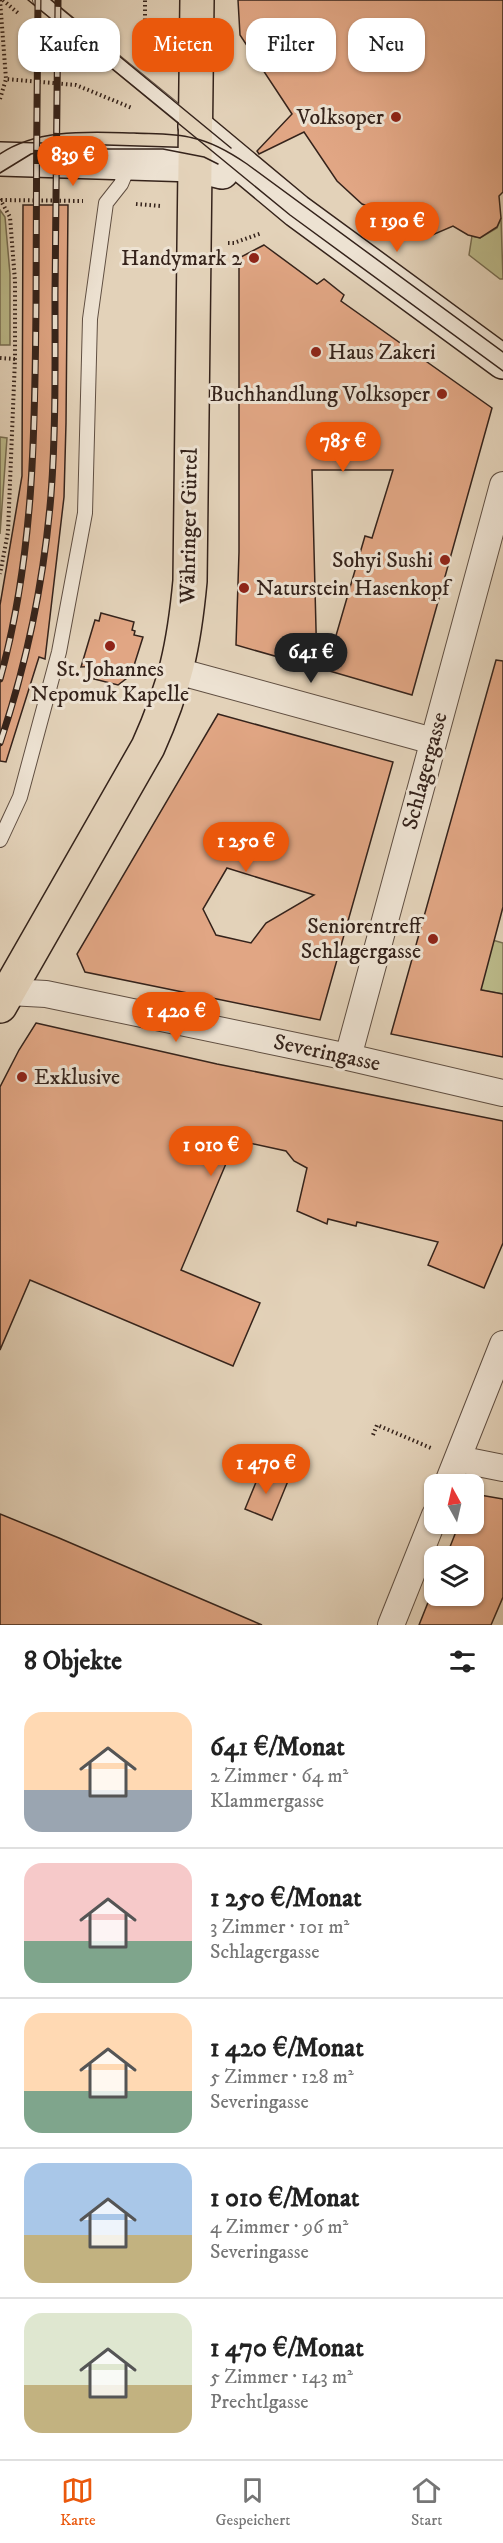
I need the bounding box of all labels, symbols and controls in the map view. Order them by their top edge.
chip: Kaufen [18,18,120,72]
chip: Mieten [132,18,234,72]
chip: Filter [246,18,336,72]
chip: Neu [348,18,425,72]
place label: Volksoper [296,104,385,131]
marker: Volksoper [389,110,403,124]
pin: 839 € [31,136,115,187]
text: 839 € [51,143,95,168]
pin: 1 190 € [342,202,452,253]
text: 1 190 € [369,209,425,234]
place label: Handymark 2 [121,245,242,272]
marker: Handymark 2 [247,251,261,265]
place label: Haus Zakeri [328,339,436,366]
marker: Haus Zakeri [309,345,323,359]
place label: Buchhandlung Volksoper [210,381,431,408]
marker: Buchhandlung Volksoper [435,387,449,401]
pin: 785 € [301,422,385,473]
text: 785 € [320,429,366,454]
street label: Währinger Gürtel [174,447,204,605]
place label: Sohyi Sushi [332,547,433,574]
marker: Sohyi Sushi [438,553,452,567]
place label: Naturstein Hasenkopf [256,575,453,602]
marker: Naturstein Hasenkopf [237,581,251,595]
pin: 641 € [269,633,353,684]
marker: St. Johannes Nepomuk Kapelle [103,639,117,653]
text: 641 € [288,640,334,665]
place label: St. Johannes Nepomuk Kapelle [31,656,189,708]
street label: Schlagergasse [396,709,454,833]
pin: 1 250 € [191,822,301,873]
text: 1 250 € [217,829,275,854]
place label: Seniorentreff Schlagergasse [301,913,425,965]
marker: Seniorentreff Schlagergasse [426,932,440,946]
pin: 1 420 € [121,992,231,1043]
text: 1 420 € [146,999,206,1024]
street label: Severingasse [271,1029,383,1077]
place label: Exklusive [34,1064,120,1091]
marker: Exklusive [15,1070,29,1084]
pin: 1 010 € [156,1126,266,1177]
text: 1 010 € [183,1133,239,1158]
pin: 1 470 € [211,1444,321,1495]
text: 1 470 € [236,1451,296,1476]
north arrow [424,1474,484,1534]
map controls [424,1474,484,1606]
button: layers [424,1546,484,1606]
text: 8 Objekte [24,1645,122,1678]
icon: filters [446,1645,479,1678]
text: 641 €/Monat [210,1731,345,1764]
icon: home [72,1736,144,1808]
text: 2 Zimmer · 64 m² [210,1764,348,1789]
text: Klammergasse [210,1789,324,1814]
text: 1 250 €/Monat [210,1882,362,1915]
icon: home [72,1887,144,1959]
text: 3 Zimmer · 101 m² [210,1915,349,1940]
text: Schlagergasse [210,1940,319,1965]
text: 1 420 €/Monat [210,2032,364,2065]
icon: home [72,2037,144,2109]
text: 5 Zimmer · 128 m² [210,2065,354,2090]
text: Severingasse [210,2090,309,2115]
text: 1 010 €/Monat [210,2182,359,2215]
icon: home [72,2187,144,2259]
text: 4 Zimmer · 96 m² [210,2215,349,2240]
text: Severingasse [210,2240,309,2265]
text: 1 470 €/Monat [210,2332,364,2365]
icon: home [72,2337,144,2409]
text: 5 Zimmer · 143 m² [210,2365,353,2390]
text: Prechtlgasse [210,2390,309,2415]
tab: Karte [60,2474,96,2530]
tab: Gespeichert [215,2474,290,2530]
tab: Start [410,2474,443,2530]

